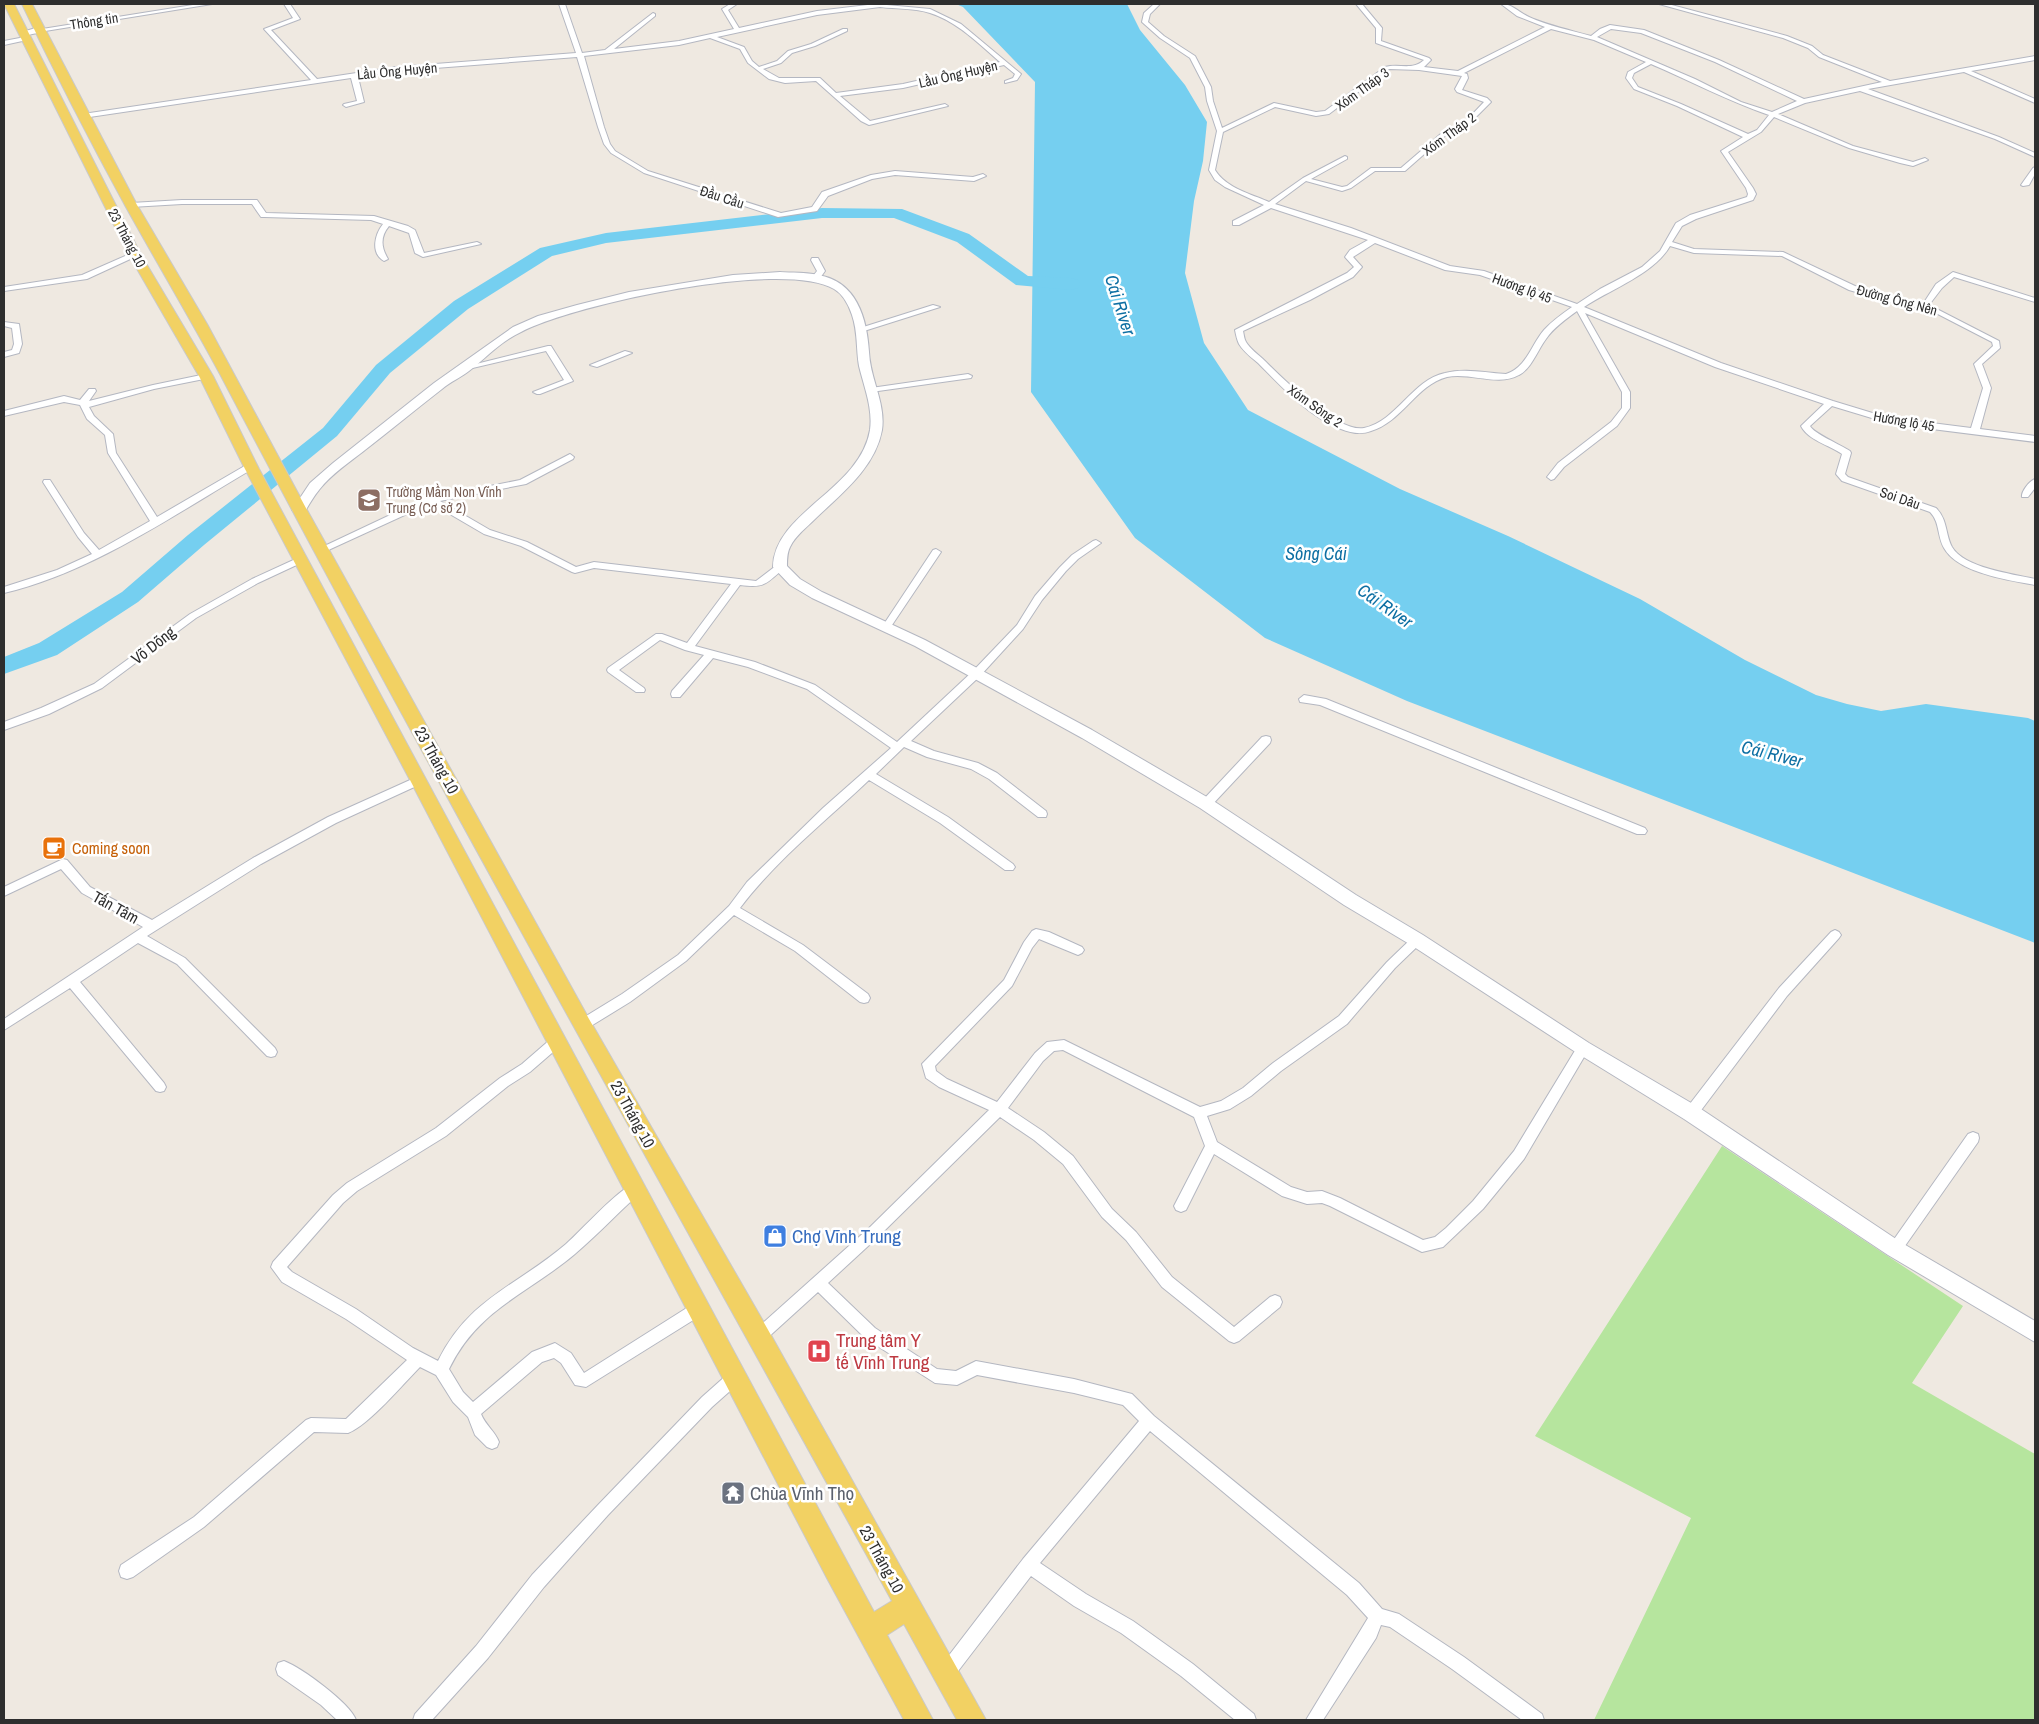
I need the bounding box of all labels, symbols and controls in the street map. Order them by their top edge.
street label: Thông tin [69,8,119,34]
street label: Lầu Ông Huyện [917,56,999,92]
street label: Lầu Ông Huyện [356,59,438,83]
street label: Xóm Tháp 3 [1332,63,1392,115]
street label: Xóm Tháp 2 [1419,108,1479,160]
street label: Đầu Cầu [698,181,746,213]
street label: 23 Tháng 10 [104,205,150,271]
street label: Hương lộ 45 [1490,269,1554,307]
water label: Cái River [1099,271,1142,339]
street label: Đường Ông Nên [1855,281,1939,319]
street label: Xóm Sông 2 [1284,381,1346,431]
street label: Hương lộ 45 [1872,407,1936,435]
place label: Trường Mầm Non Vĩnh Trung (Cơ sở 2) [386,483,502,517]
street label: Soi Dâu [1877,483,1923,513]
school or university icon: Trường Mầm Non Vĩnh Trung (Cơ sở 2) [356,487,382,513]
water label: Sông Cái [1285,541,1347,566]
water label: Cái River [1353,577,1419,634]
street label: Võ Dõng [126,620,180,669]
street label: 23 Tháng 10 [410,723,464,797]
water label: Cái River [1739,734,1806,773]
cafe icon: Coming soon [41,835,67,861]
place label: Coming soon [72,837,150,859]
street label: Tấn Tâm [89,885,143,929]
street label: 23 Tháng 10 [606,1077,660,1151]
shop icon: Chợ Vĩnh Trung [762,1223,788,1249]
place label: Chợ Vĩnh Trung [792,1223,901,1249]
place label: Trung tâm Y tế Vĩnh Trung [836,1327,930,1375]
hospital icon: Trung tâm Y tế Vĩnh Trung [806,1338,832,1364]
temple icon: Chùa Vĩnh Thọ [720,1480,746,1506]
place label: Chùa Vĩnh Thọ [750,1480,854,1506]
street label: 23 Tháng 10 [855,1522,909,1596]

